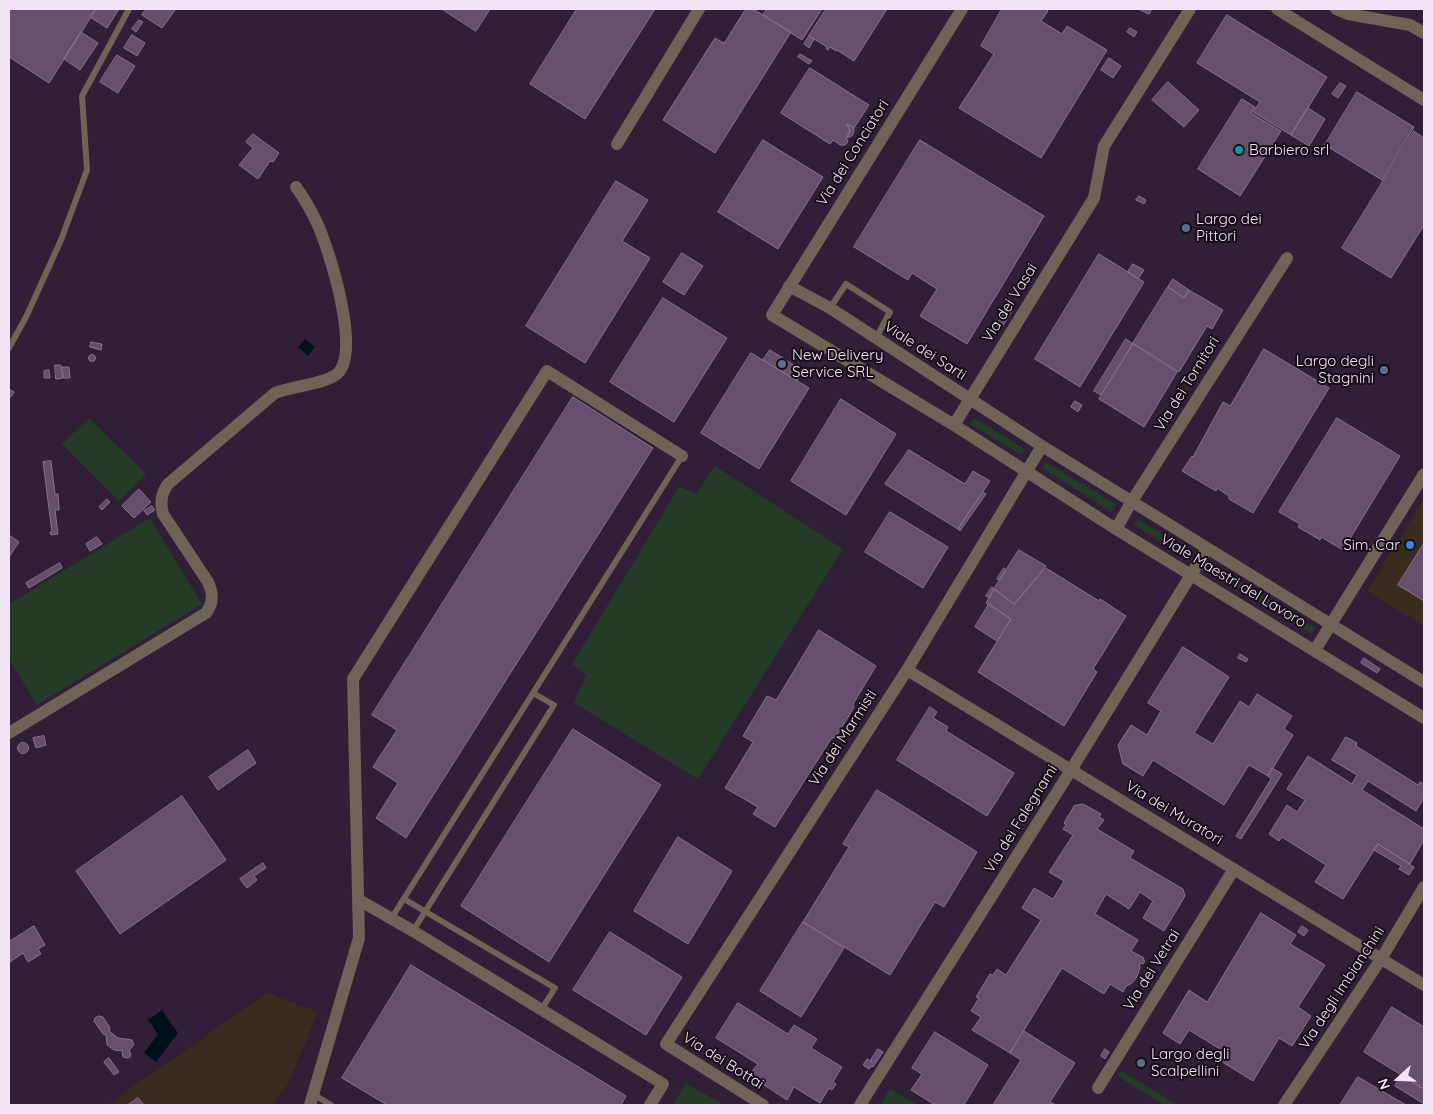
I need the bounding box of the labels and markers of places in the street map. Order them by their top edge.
place label: Barbiero srl [1249,141,1329,159]
marker: Barbiero srl [1233,144,1245,156]
place label: Largo dei Pittori [1196,210,1262,245]
marker: Largo dei Pittori [1180,222,1192,234]
place label: New Delivery Service SRL [792,346,883,381]
place label: Largo degli Stagnini [1296,352,1374,387]
marker: New Delivery Service SRL [776,358,788,370]
marker: Largo degli Stagnini [1378,364,1390,376]
place label: Sim. Car [1343,536,1400,554]
marker: Sim. Car [1404,539,1416,551]
place label: Largo degli Scalpellini [1151,1045,1229,1080]
marker: Largo degli Scalpellini [1135,1057,1147,1069]

